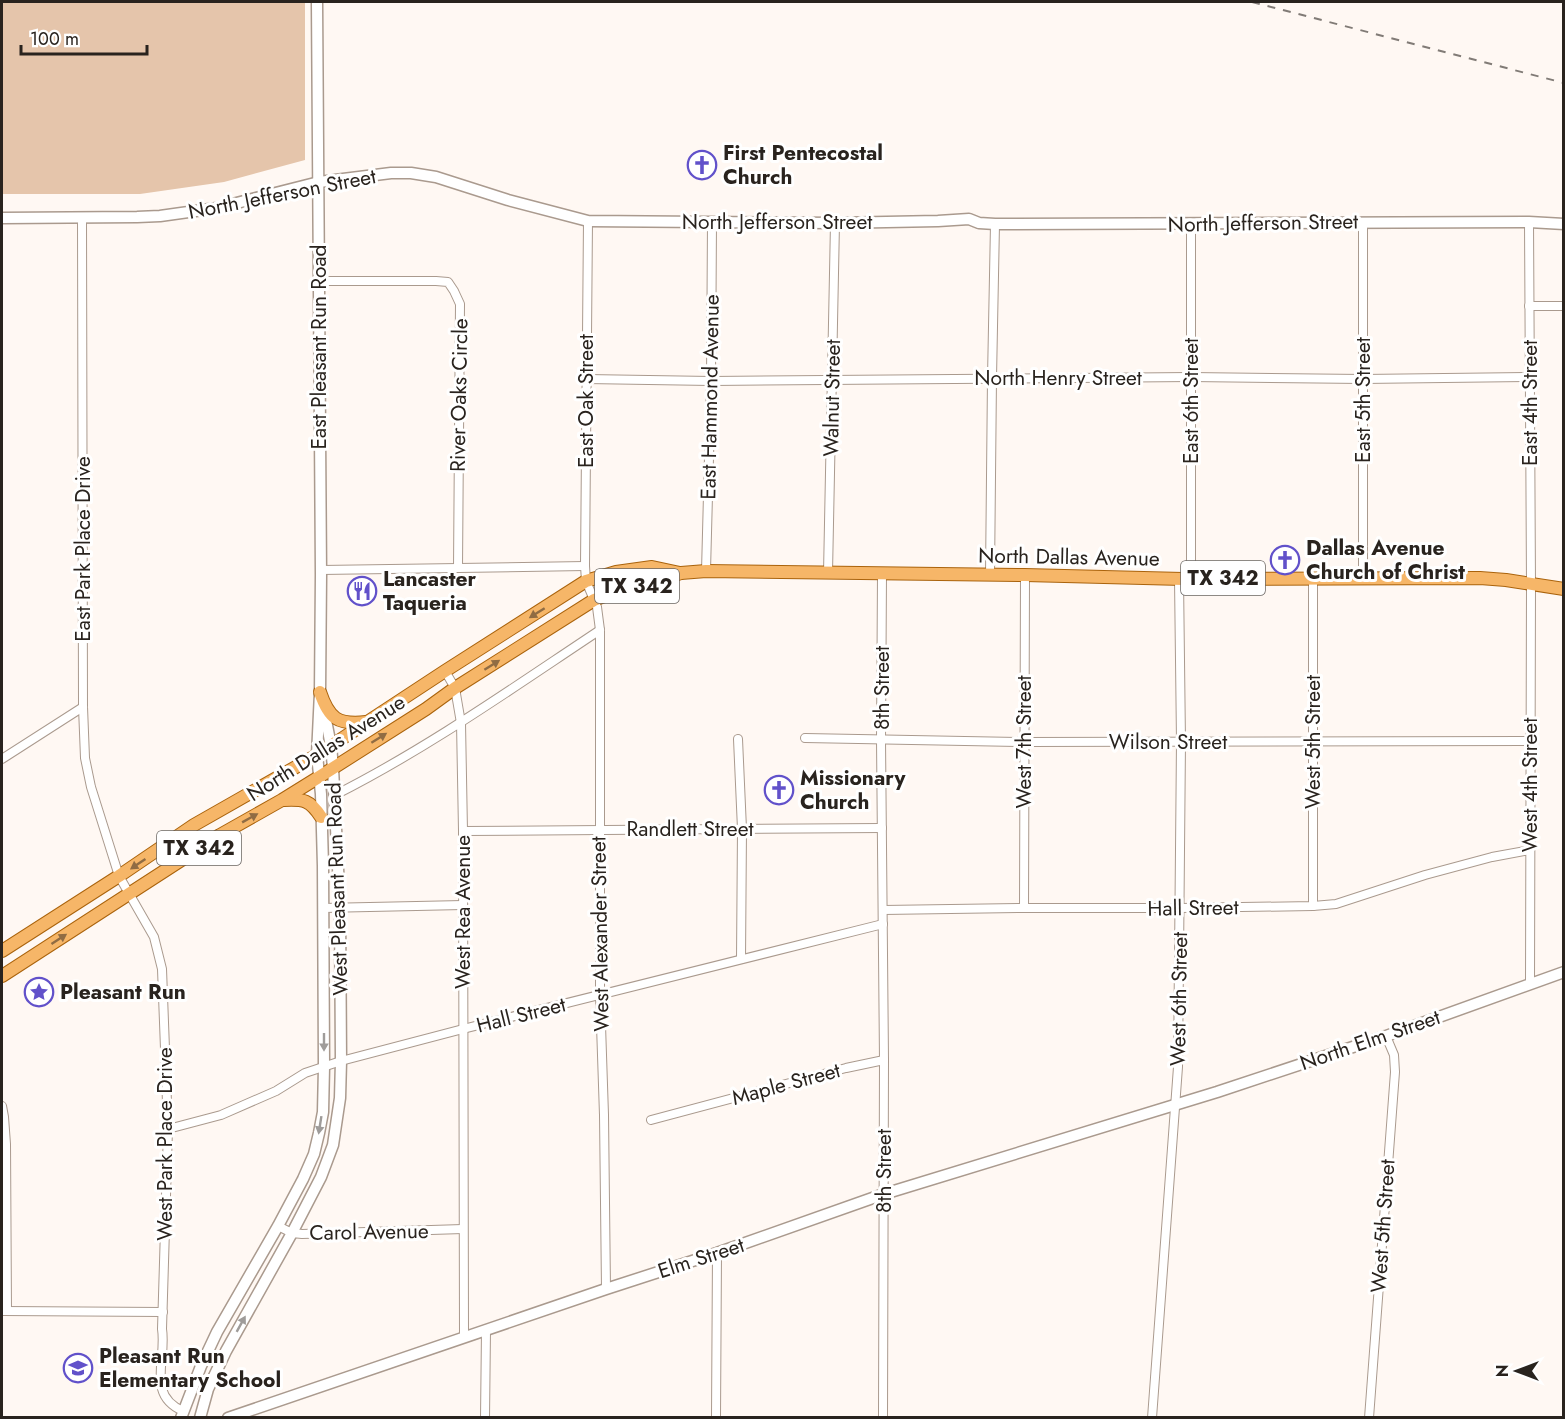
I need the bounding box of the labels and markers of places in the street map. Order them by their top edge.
place label: First Pentecostal Church [723,138,883,192]
church icon: First Pentecostal Church [686,149,718,181]
place label: Dallas Avenue Church of Christ [1306,533,1465,587]
church icon: Dallas Avenue Church of Christ [1269,544,1301,576]
place label: Lancaster Taqueria [383,564,476,618]
restaurant icon: Lancaster Taqueria [346,575,378,607]
place label: Missionary Church [800,763,906,817]
church icon: Missionary Church [763,774,795,806]
place icon: Pleasant Run [23,976,55,1008]
place label: Pleasant Run [60,977,186,1007]
place label: Pleasant Run Elementary School [99,1341,281,1395]
school or university icon: Pleasant Run Elementary School [62,1352,94,1384]

